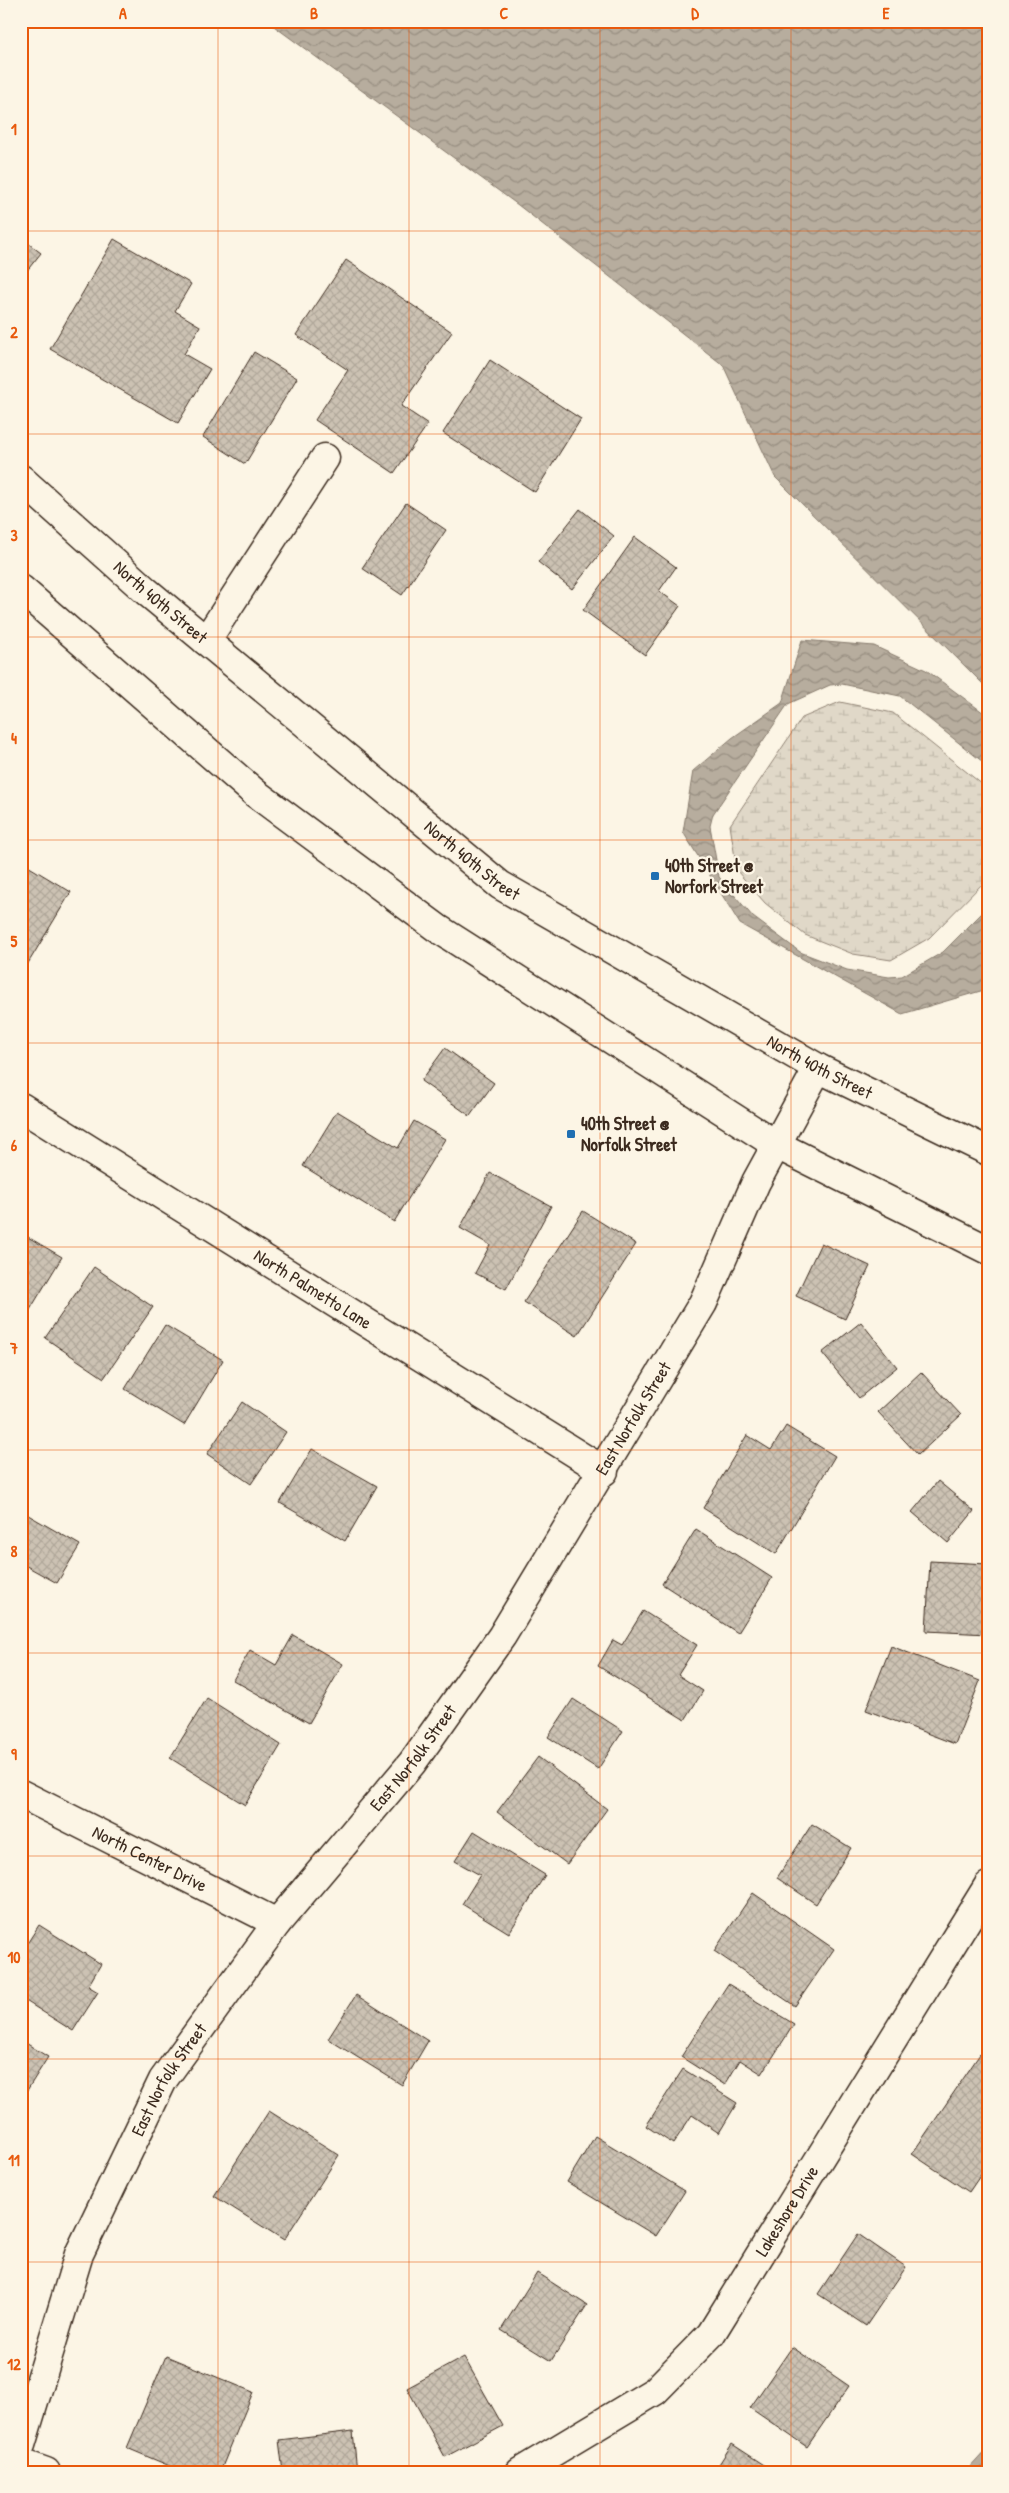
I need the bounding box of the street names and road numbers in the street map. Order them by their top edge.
street label: North 40th Street [108,555,214,650]
street label: North 40th Street [419,814,526,906]
street label: North 40th Street [763,1028,878,1105]
street label: North Palmetto Lane [249,1243,377,1335]
street label: East Norfolk Street [589,1356,677,1479]
street label: East Norfolk Street [364,1699,462,1816]
street label: North Center Drive [88,1819,211,1898]
street label: East Norfolk Street [125,2017,213,2140]
street label: Lakeshore Drive [749,2161,824,2261]

